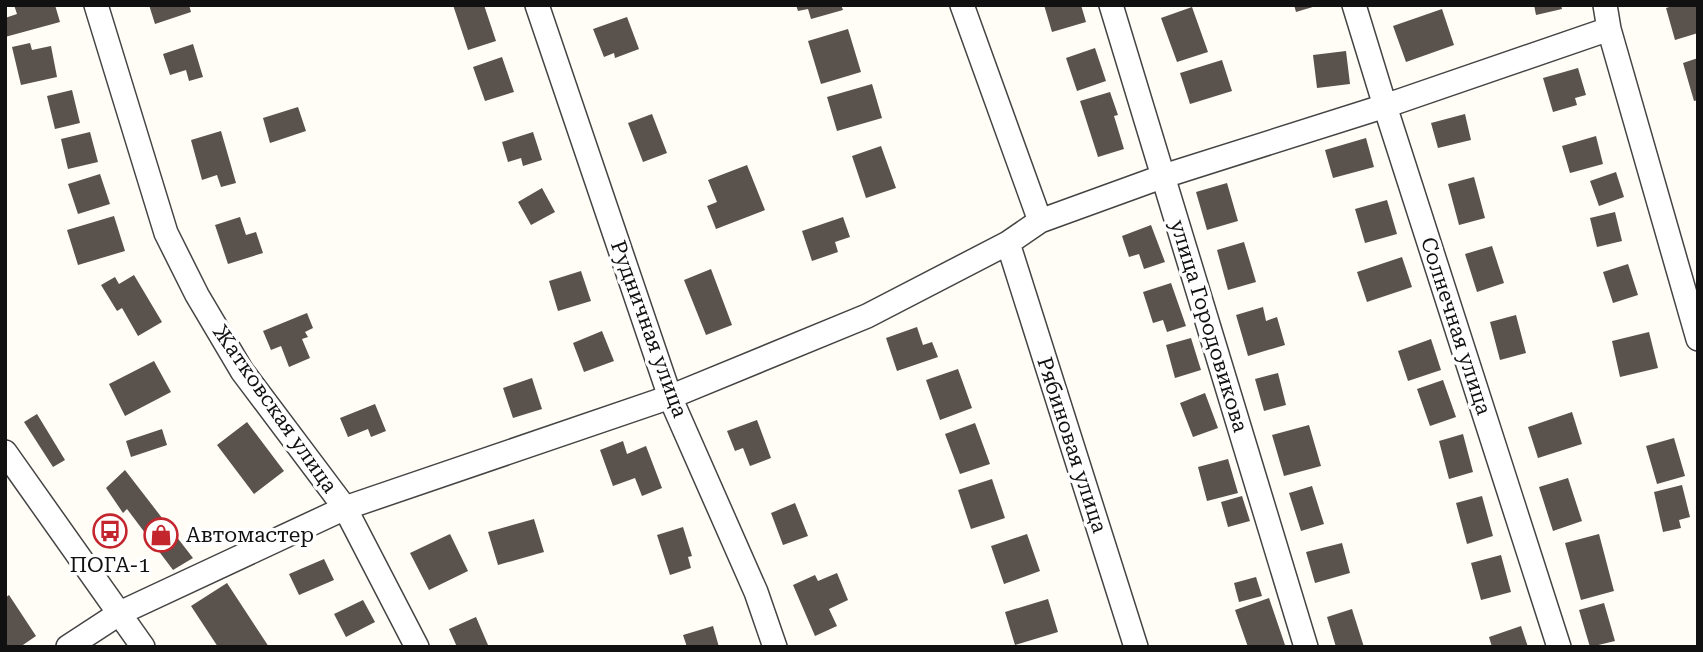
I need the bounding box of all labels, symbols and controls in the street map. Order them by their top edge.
street label: улица Городовикова [1165,217,1253,436]
street label: Солнечная улица [1416,234,1496,419]
street label: Рудничная улица [606,237,692,421]
street label: Жатковская улица [208,320,342,498]
street label: Рябиновая улица [1032,354,1112,536]
bus stop icon: ПОГА-1 [91,512,129,550]
shop icon: Автомастер [142,516,180,554]
place label: Автомастер [186,523,314,547]
place label: ПОГА-1 [70,553,150,577]

